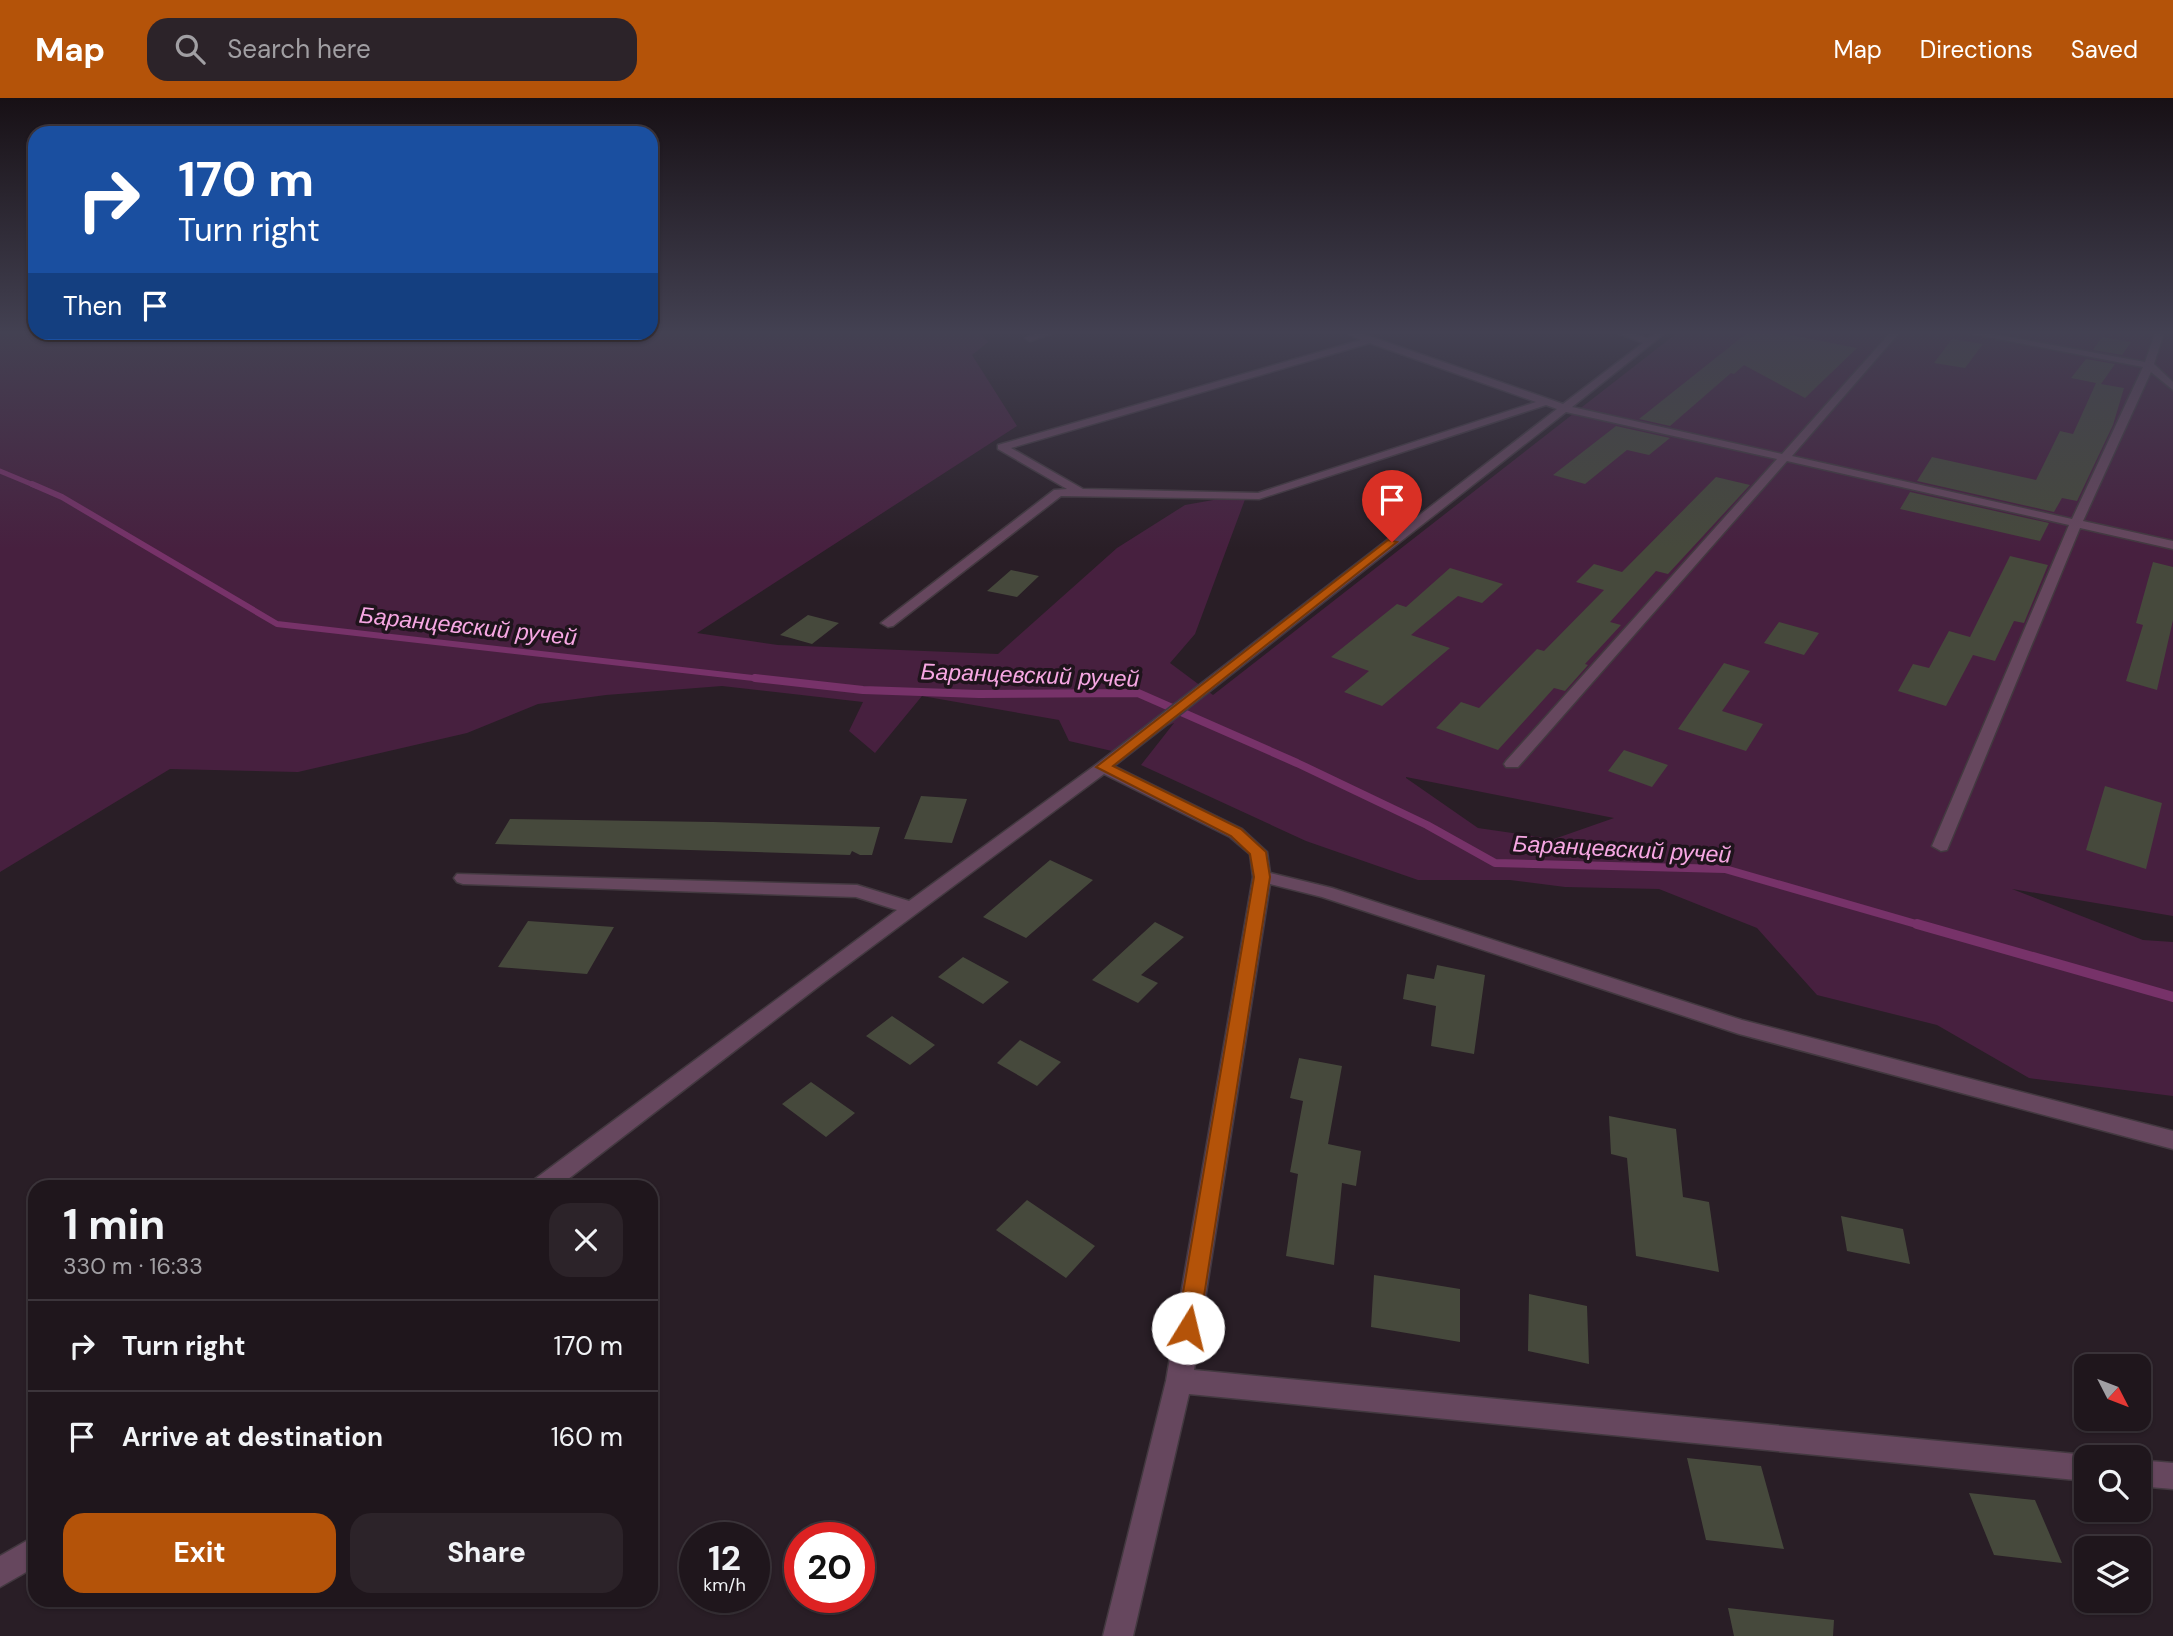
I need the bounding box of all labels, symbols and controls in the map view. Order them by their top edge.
search box [147,18,637,81]
text: Map [35,28,105,71]
icon: search [171,30,209,68]
text: Search here [227,32,371,66]
text: Map [1834,34,1882,65]
text: Directions [1920,34,2033,65]
text: Saved [2071,34,2138,65]
text: 170 m [178,147,314,211]
icon: right [63,154,154,245]
text: Turn right [178,209,320,251]
icon: arrive [136,287,174,325]
text: Then [63,289,122,323]
pin [1362,470,1422,542]
icon: arrive [1373,481,1411,519]
water label: Баранцевский ручей [358,600,579,652]
water label: Баранцевский ручей [920,656,1140,694]
water label: Баранцевский ручей [1512,828,1732,870]
text: 1 min [63,1197,165,1252]
button: close [549,1203,623,1277]
text: 330 m · 16:33 [63,1251,203,1281]
position arrow [1151,1291,1225,1365]
icon: right [63,1327,101,1365]
text: Turn right [122,1329,246,1363]
text: 170 m [554,1329,623,1363]
north arrow [2074,1354,2151,1432]
map controls [2074,1354,2151,1613]
icon: arrive [63,1418,101,1456]
text: Arrive at destination [122,1420,383,1454]
text: 160 m [551,1420,623,1454]
button: search [2074,1445,2151,1522]
button: Exit [63,1513,336,1593]
button: Share [350,1513,623,1593]
speed limit sign: 20 [784,1522,875,1613]
text: 12 [708,1535,741,1581]
button: layers [2074,1536,2151,1613]
text: km/h [703,1573,746,1597]

